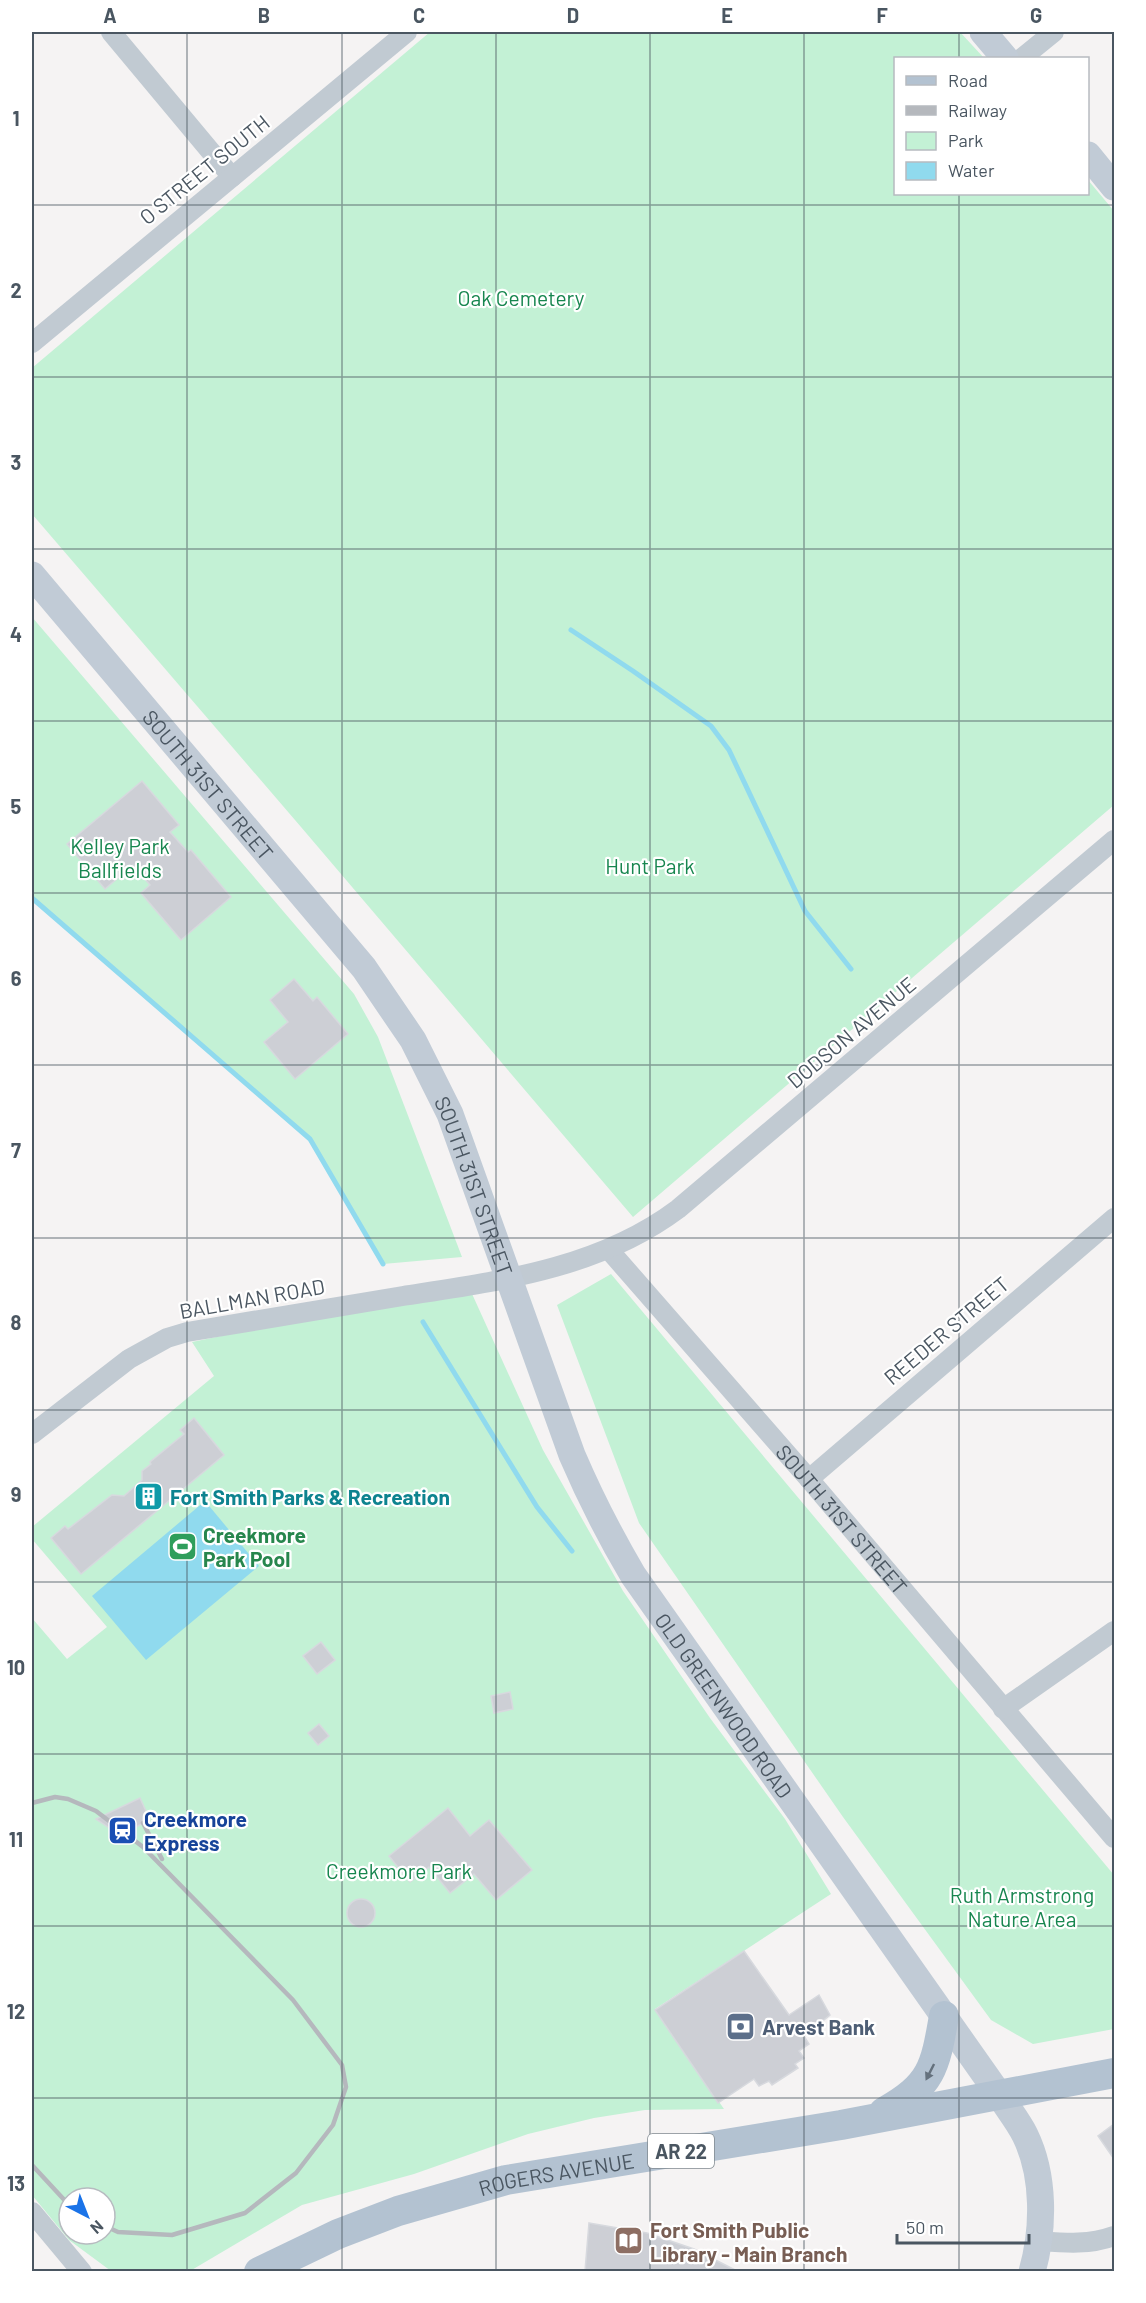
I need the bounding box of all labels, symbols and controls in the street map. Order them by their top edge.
text: A [103,3,117,27]
text: B [258,3,270,27]
text: C [413,3,425,27]
text: D [567,3,579,27]
text: E [721,3,733,27]
text: F [876,3,888,27]
text: G [1030,3,1042,27]
legend [894,57,1089,195]
text: Road [948,69,988,91]
text: Railway [948,99,1007,121]
text: 1 [12,106,20,130]
street label: O STREET SOUTH [134,109,274,229]
text: Park [948,129,983,151]
text: Water [948,159,995,181]
text: 2 [10,278,22,302]
park label: Oak Cemetery [458,285,585,310]
text: 3 [11,450,21,474]
text: 4 [10,622,22,646]
street label: SOUTH 31ST STREET [138,704,279,865]
text: 5 [11,794,22,818]
park label: Kelley Park Ballfields [70,833,170,882]
park label: Hunt Park [605,853,695,878]
text: 6 [11,966,22,990]
street label: DODSON AVENUE [782,971,920,1093]
street label: SOUTH 31ST STREET [430,1092,519,1278]
text: 7 [11,1138,21,1162]
street label: REEDER STREET [879,1271,1013,1389]
street label: BALLMAN ROAD [177,1273,327,1323]
text: 8 [11,1310,22,1334]
street label: SOUTH 31ST STREET [772,1439,913,1599]
building icon: Fort Smith Parks & Recreation [133,1480,165,1512]
text: 9 [11,1482,21,1506]
place label: Fort Smith Parks & Recreation [170,1484,450,1509]
place label: Creekmore Park Pool [203,1522,306,1571]
sports icon: Creekmore Park Pool [166,1530,198,1562]
street label: OLD GREENWOOD ROAD [651,1608,798,1802]
text: 10 [7,1655,25,1679]
place label: Creekmore Express [144,1806,247,1855]
station icon: Creekmore Express [107,1814,139,1846]
text: 11 [9,1827,23,1851]
park label: Creekmore Park [326,1858,472,1883]
park label: Ruth Armstrong Nature Area [950,1882,1094,1931]
text: 12 [7,1999,25,2023]
bank icon: Arvest Bank [725,2010,757,2042]
place label: Arvest Bank [762,2014,875,2039]
one-way arrow [925,2064,934,2081]
road number: AR 22 [648,2134,714,2168]
street label: ROGERS AVENUE [475,2147,636,2200]
text: 13 [7,2171,25,2195]
north arrow [57,2186,117,2246]
scale bar [897,2207,1029,2245]
text: 50 m [906,2216,944,2238]
text: N [87,2217,108,2238]
place label: Fort Smith Public Library - Main Branch [650,2217,847,2266]
library icon: Fort Smith Public Library - Main Branch [613,2225,645,2257]

